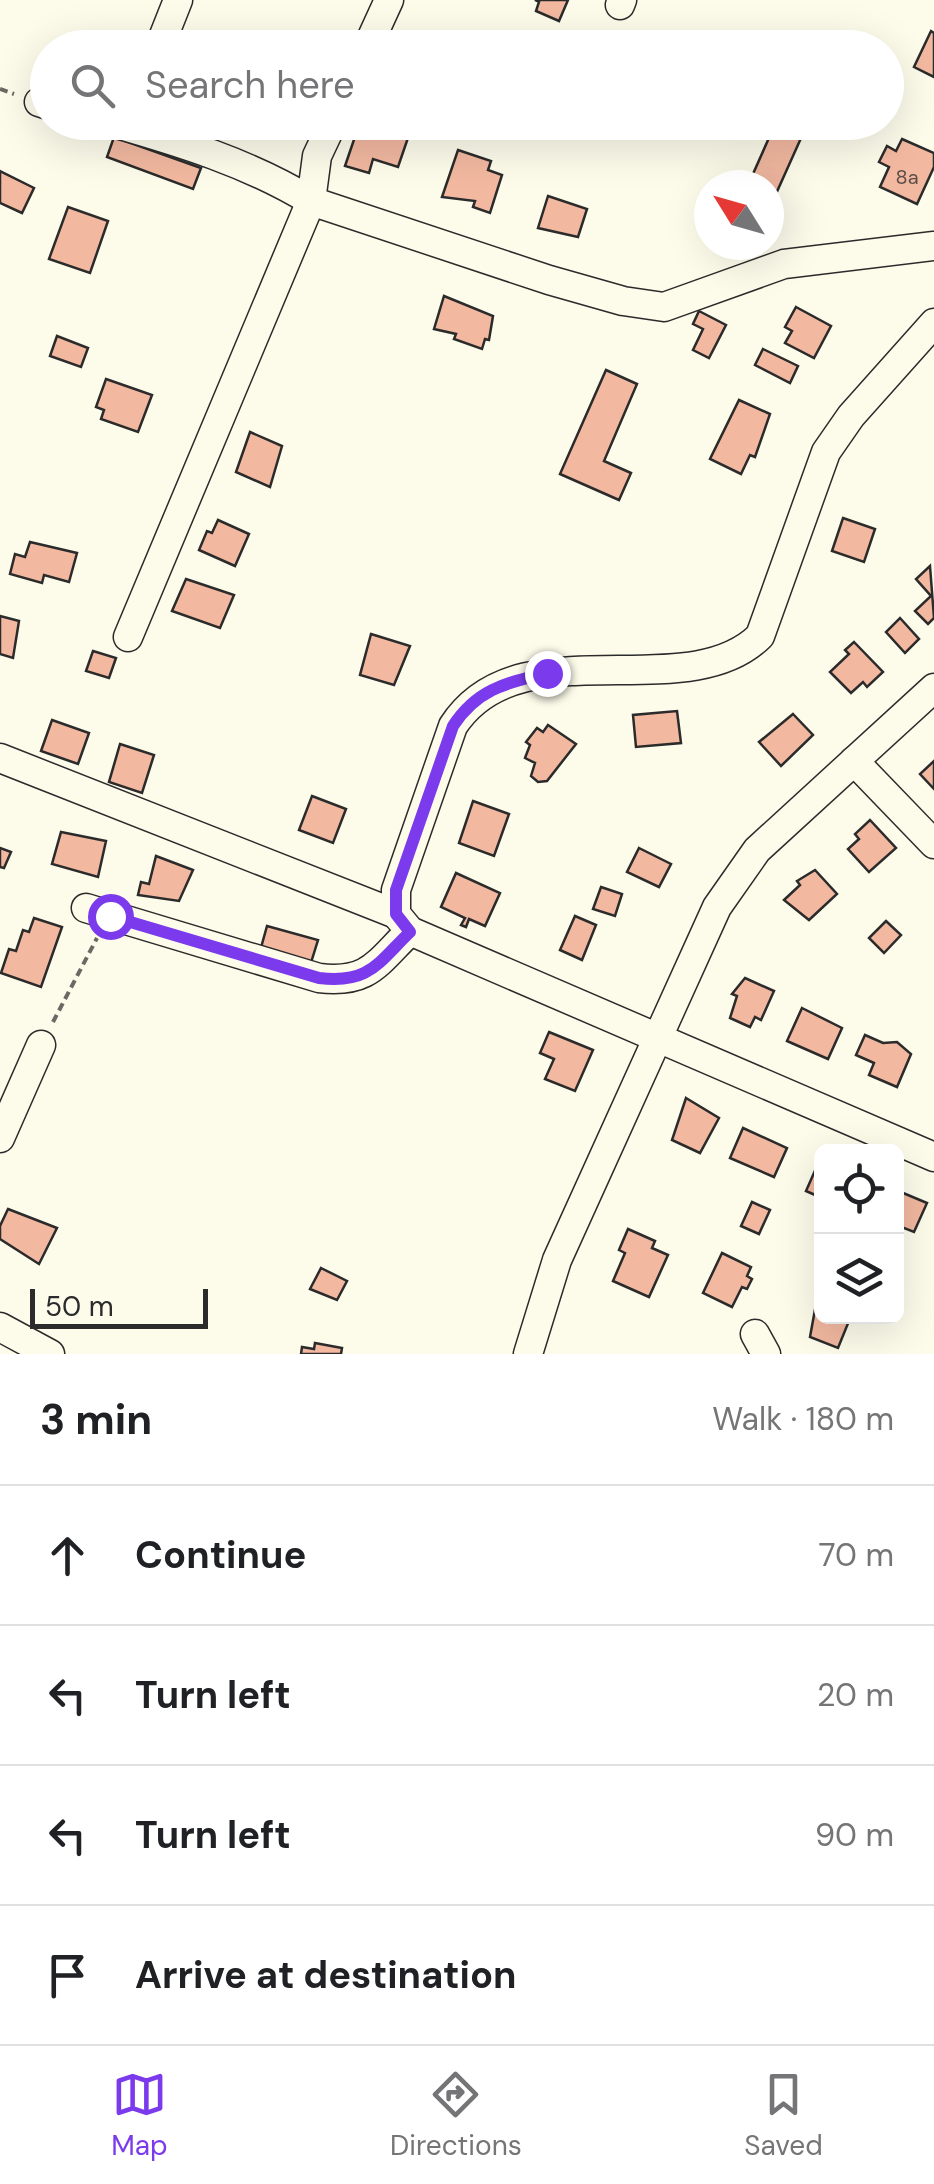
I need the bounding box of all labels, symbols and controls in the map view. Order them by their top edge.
search box [30,30,904,140]
icon: search [65,58,120,113]
text: Search here [145,60,355,110]
house number: 8a [895,164,919,190]
north arrow [694,170,784,260]
route end [525,651,571,697]
route start [88,894,134,940]
map controls [814,1144,904,1324]
button: locate [814,1144,904,1234]
button: layers [814,1234,904,1324]
scale bar [30,1284,208,1328]
text: 50 m [45,1288,114,1325]
text: 3 min [40,1392,152,1447]
text: Walk · 180 m [712,1398,894,1440]
icon: ahead [40,1528,95,1583]
text: Continue [135,1530,306,1580]
text: 70 m [818,1534,894,1576]
icon: left [40,1668,95,1723]
text: Turn left [135,1670,291,1720]
text: 20 m [817,1674,894,1716]
icon: left [40,1808,95,1863]
text: Turn left [135,1810,291,1860]
text: 90 m [815,1814,894,1856]
icon: arrive [40,1948,95,2003]
text: Arrive at destination [135,1950,517,2000]
tab: Map [111,2067,168,2164]
tab: Directions [390,2067,522,2164]
tab: Saved [744,2067,823,2164]

